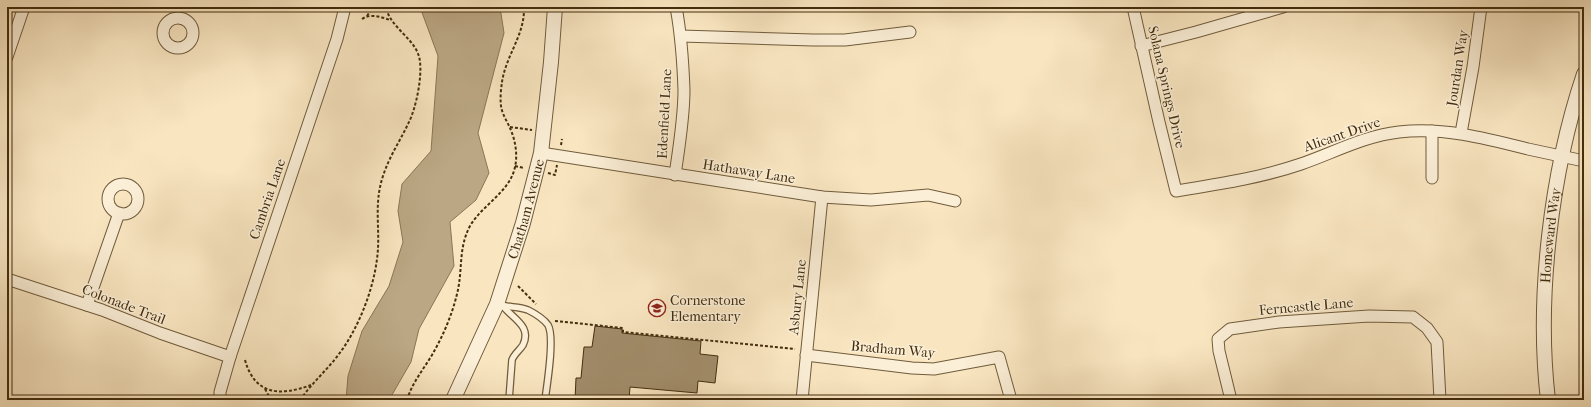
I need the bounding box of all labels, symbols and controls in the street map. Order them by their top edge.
street label: Solana Springs Drive [1144,24,1189,150]
street label: Jourdan Way [1443,28,1472,109]
street label: Edenfield Lane [654,68,675,160]
street label: Alicant Drive [1301,113,1383,156]
street label: Hathaway Lane [701,156,797,187]
street label: Cambria Lane [246,157,289,242]
street label: Chatham Avenue [504,157,548,261]
street label: Homeward Way [1537,186,1565,284]
street label: Asbury Lane [785,258,810,337]
street label: Colonade Trail [80,281,168,328]
place label: Cornerstone Elementary [670,292,746,325]
street label: Ferncastle Lane [1258,294,1354,319]
school or university icon: Cornerstone Elementary [647,298,667,318]
street label: Bradham Way [850,337,936,362]

